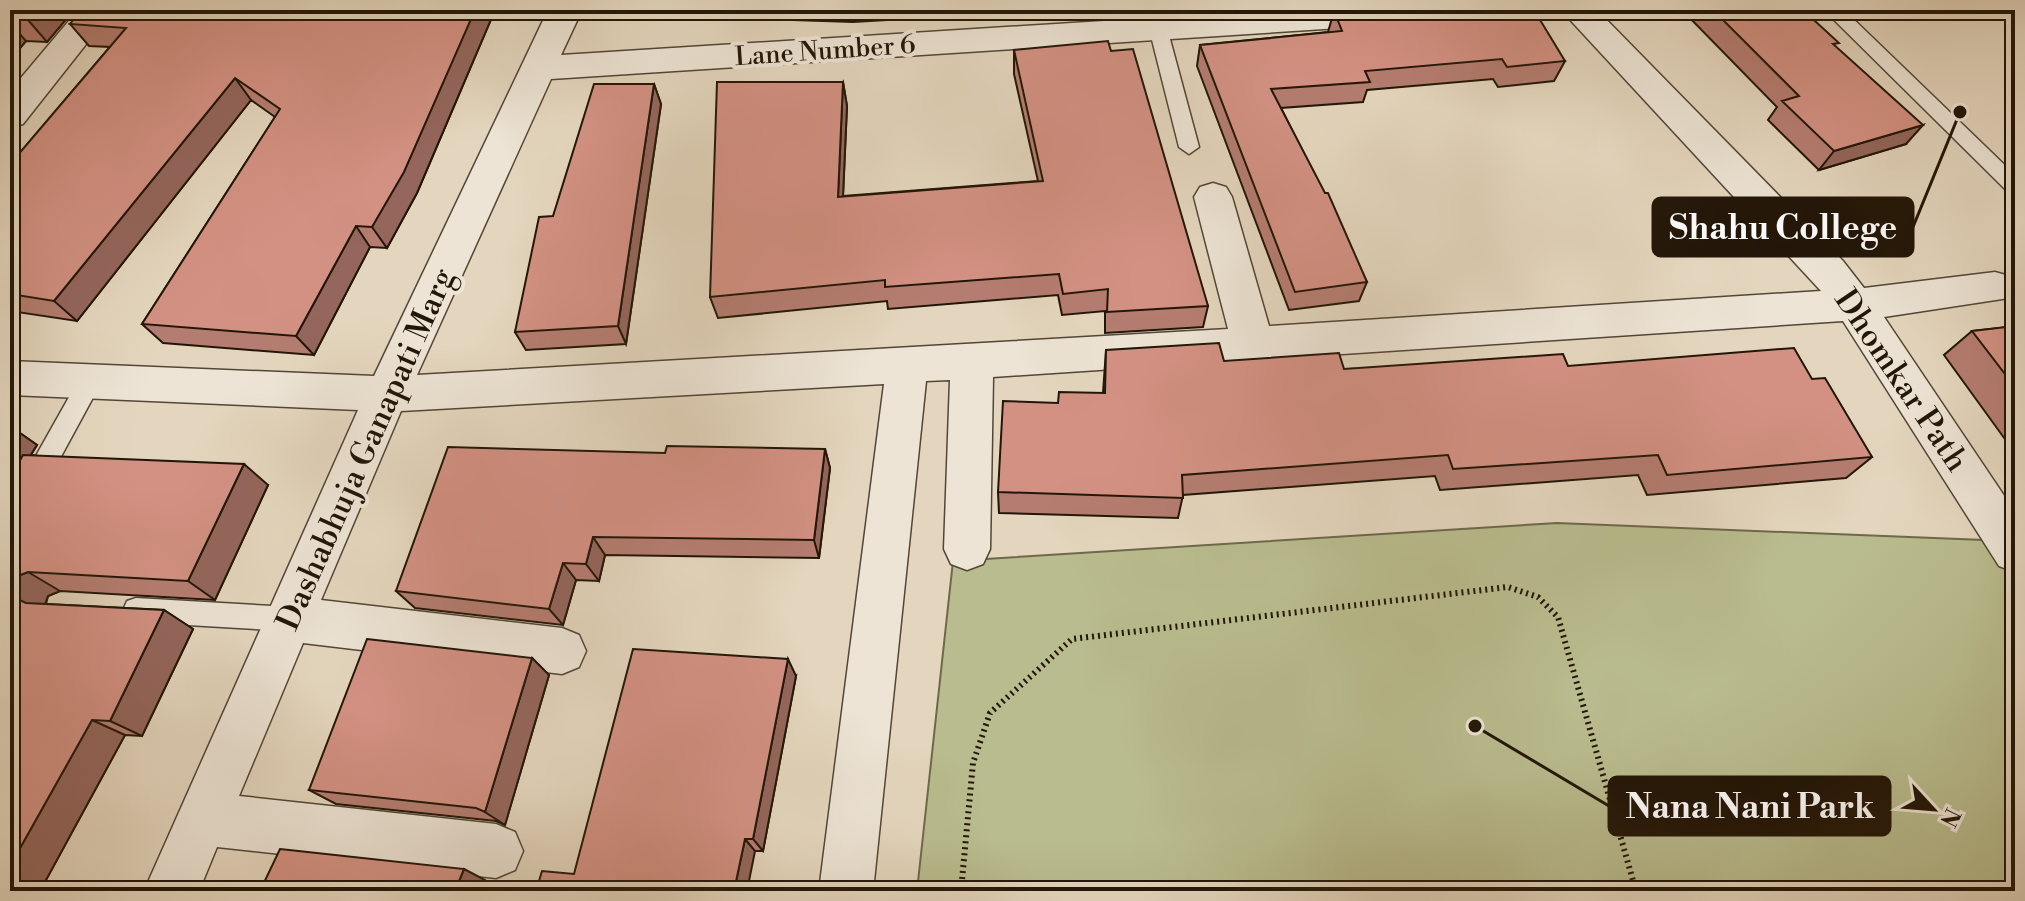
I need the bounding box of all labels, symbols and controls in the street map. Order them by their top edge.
street label: Lane Number 6 [734,29,917,73]
callout: Shahu College [1653,198,1913,256]
text: Shahu College [1669,208,1897,250]
street label: Dashabhuja Ganapati Marg [268,262,464,637]
street label: Dhomkar Path [1825,282,1977,479]
north arrow [1893,769,1973,849]
callout: Nana Nani Park [1609,777,1890,835]
text: Nana Nani Park [1625,787,1876,829]
text: N [1933,803,1966,831]

